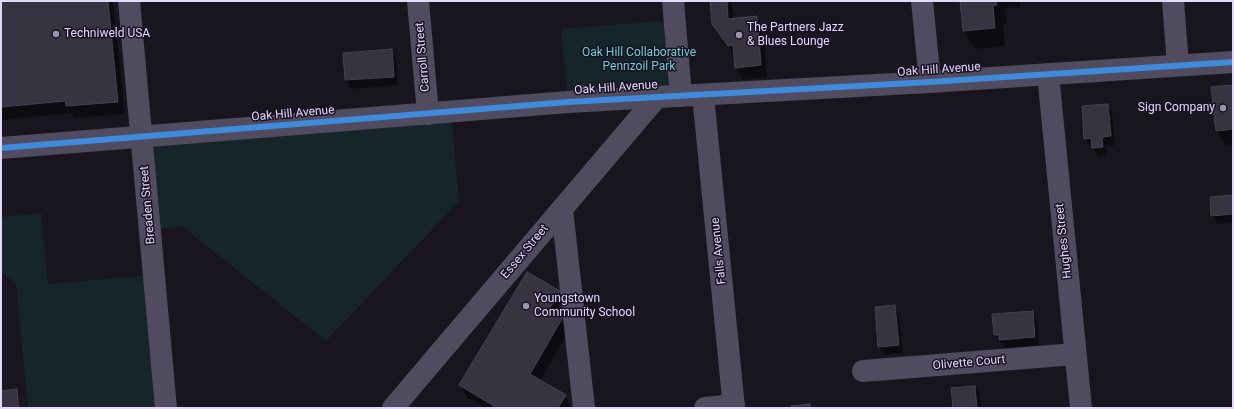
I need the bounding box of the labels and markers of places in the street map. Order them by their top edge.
place label: The Partners Jazz & Blues Lounge [747,21,844,49]
place label: Techniweld USA [64,27,150,41]
marker: Techniweld USA [51,29,61,39]
marker: The Partners Jazz & Blues Lounge [734,30,744,40]
place label: Sign Company [1138,101,1215,115]
marker: Sign Company [1218,103,1228,113]
place label: Youngstown Community School [534,292,635,320]
marker: Youngstown Community School [521,301,531,311]

